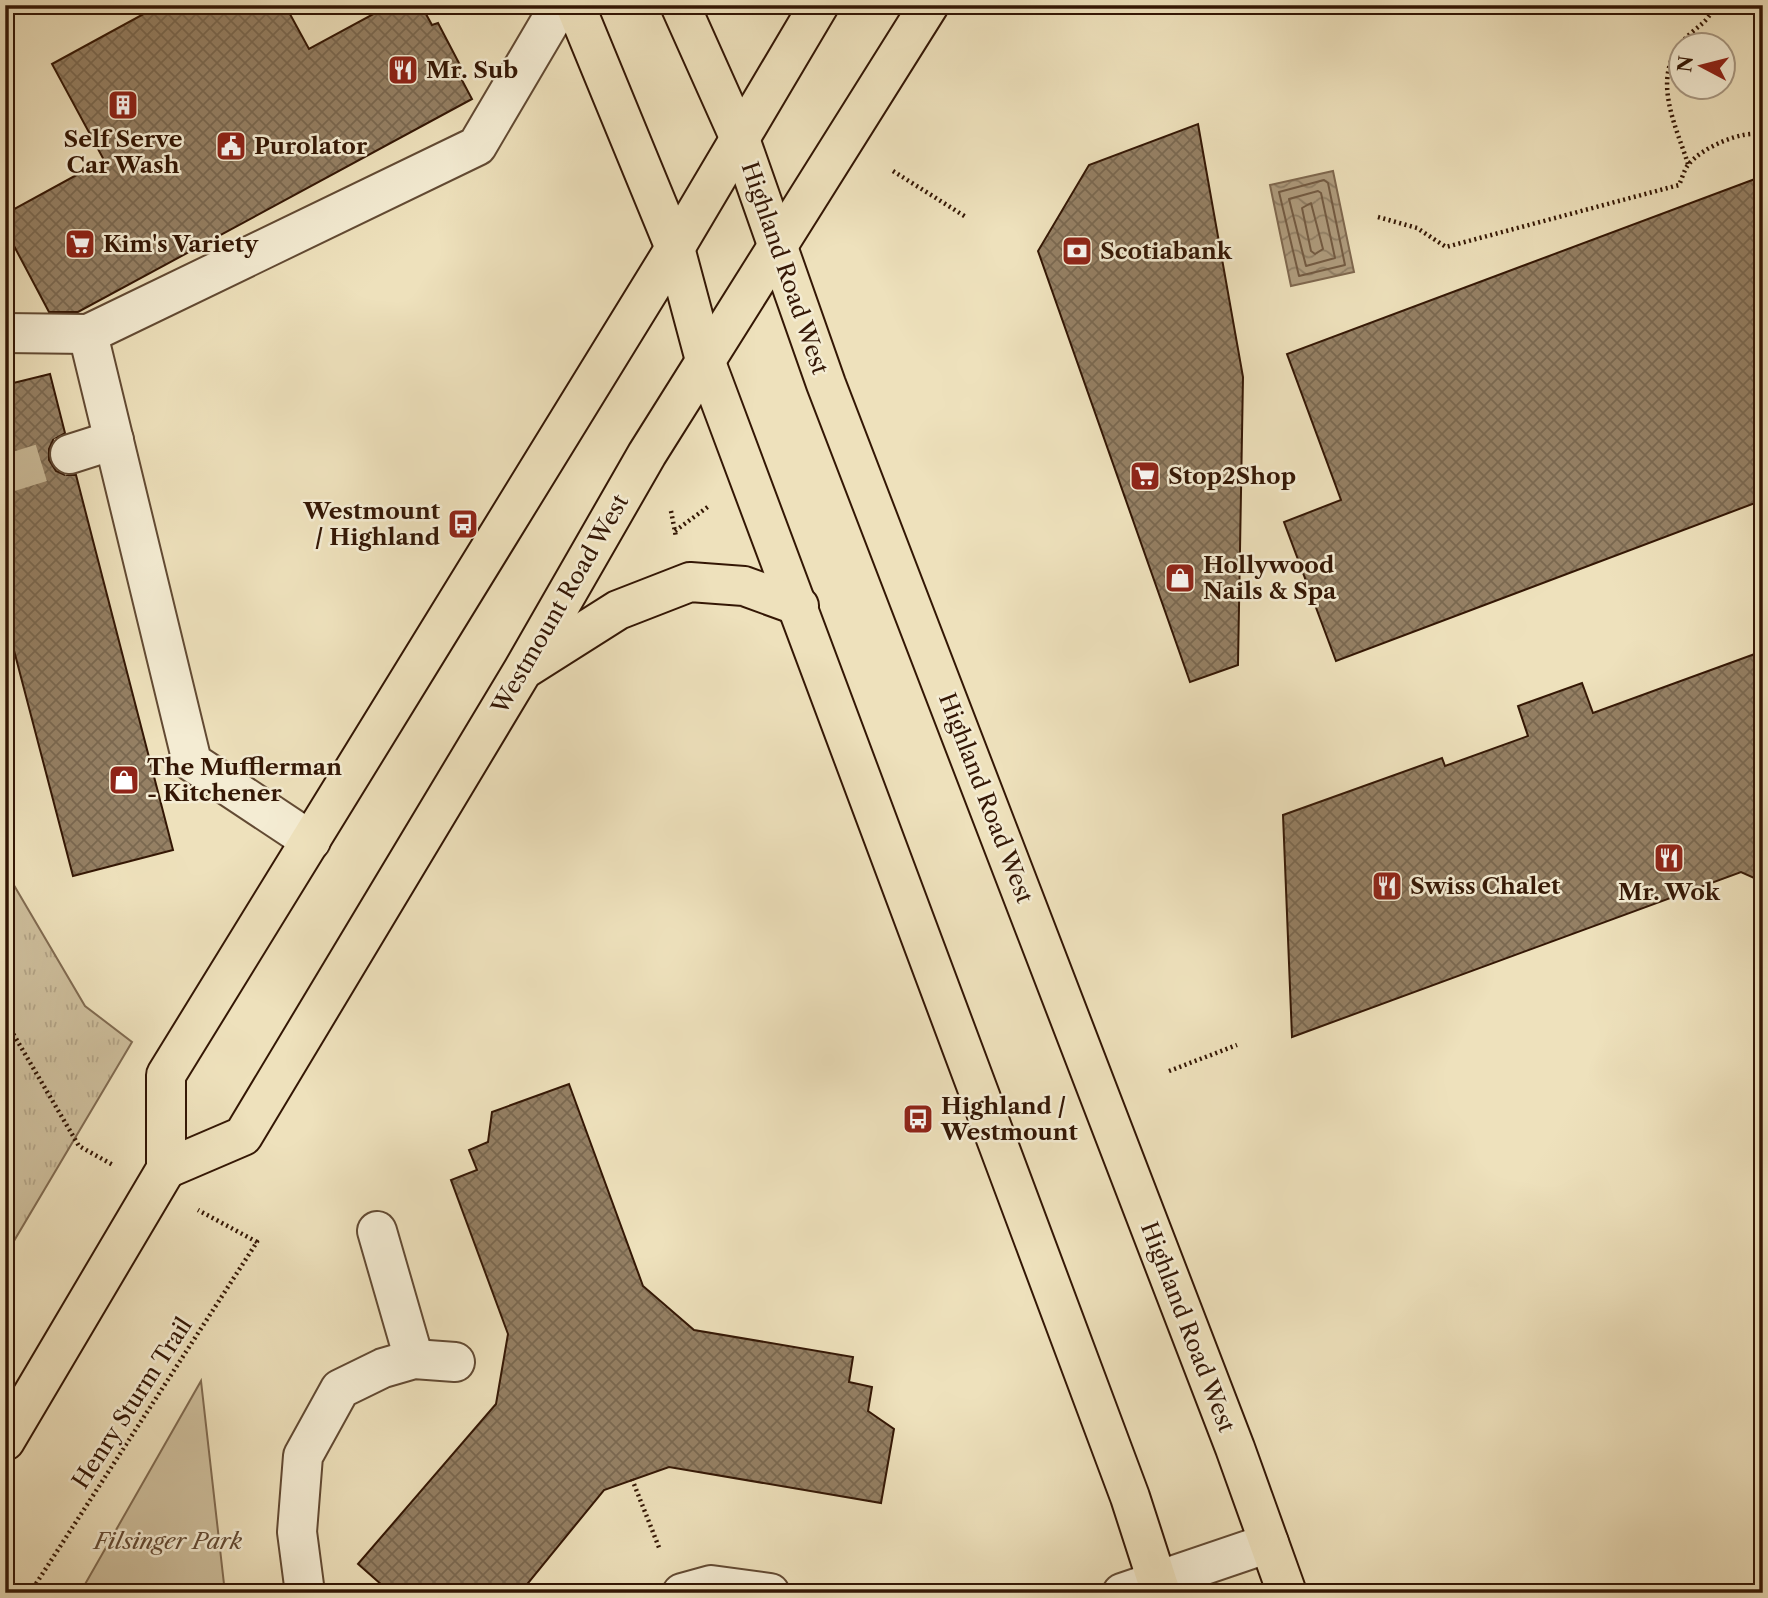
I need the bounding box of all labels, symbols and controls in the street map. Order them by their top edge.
north arrow [1666,32,1736,102]
restaurant icon: Mr. Sub [386,53,420,87]
text: N [1673,54,1698,74]
place label: Mr. Sub [426,56,518,84]
building icon: Self Serve Car Wash [106,88,140,122]
place label: Self Serve Car Wash [64,125,183,179]
public building icon: Purolator [214,129,248,163]
place label: Purolator [254,132,368,160]
street label: Highland Road West [735,158,835,378]
supermarket icon: Kim's Variety [63,227,97,261]
place label: Kim's Variety [103,230,259,258]
bank icon: Scotiabank [1060,234,1094,268]
place label: Scotiabank [1100,237,1233,265]
supermarket icon: Stop2Shop [1128,459,1162,493]
place label: Stop2Shop [1168,462,1296,490]
street label: Westmount Road West [485,489,634,720]
place label: Westmount / Highland [302,497,441,551]
bus stop icon: Westmount / Highland [446,507,480,541]
place label: Hollywood Nails & Spa [1203,551,1337,605]
shop icon: Hollywood Nails & Spa [1163,561,1197,595]
street label: Highland Road West [933,689,1039,907]
place label: The Mufflerman - Kitchener [147,753,342,807]
shop icon: The Mufflerman - Kitchener [107,763,141,797]
restaurant icon: Mr. Wok [1652,841,1686,875]
restaurant icon: Swiss Chalet [1370,869,1404,903]
place label: Swiss Chalet [1410,872,1561,900]
place label: Mr. Wok [1618,878,1721,906]
place label: Highland / Westmount [940,1092,1078,1146]
bus stop icon: Highland / Westmount [901,1102,935,1136]
street label: Highland Road West [1135,1218,1241,1436]
street label: Henry Sturm Trail [66,1312,198,1494]
park label: Filsinger Park [92,1527,242,1555]

